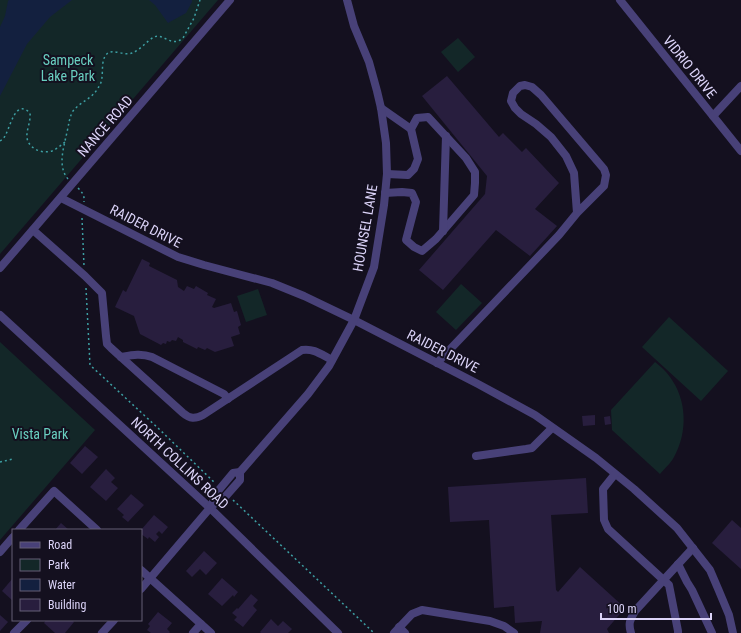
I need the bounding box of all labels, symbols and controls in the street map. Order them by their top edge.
street label: VIDRIO DRIVE [660,33,720,101]
park label: Sampeck Lake Park [41,52,96,84]
street label: NANCE ROAD [74,92,136,160]
street label: HOUNSEL LANE [349,183,381,273]
street label: RAIDER DRIVE [107,201,185,251]
street label: RAIDER DRIVE [404,326,482,376]
street label: NORTH COLLINS ROAD [128,414,232,512]
park label: Vista Park [12,426,69,442]
legend [12,529,142,621]
text: Road [48,538,72,552]
text: Park [48,558,70,572]
text: Water [48,578,76,592]
scale bar [601,595,711,621]
text: Building [48,598,86,612]
text: 100 m [607,602,637,616]

